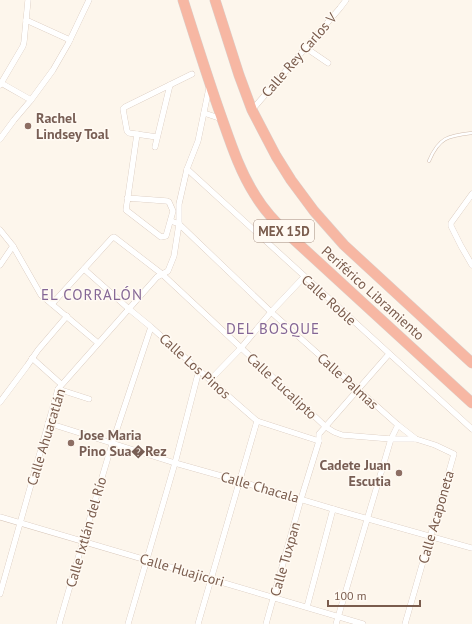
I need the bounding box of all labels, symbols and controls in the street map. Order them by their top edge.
street label: Calle Rey Carlos V [257,9,341,101]
place label: Rachel Lindsey Toal [36,109,110,143]
marker: Rachel Lindsey Toal [23,121,33,131]
road number: MEX 15D [254,220,314,242]
street label: Periférico Libramiento [318,242,428,344]
street label: Calle Roble [298,271,360,329]
district label: EL CORRALÓN [41,285,143,304]
district label: DEL BOSQUE [226,319,320,338]
street label: Calle Los Pinos [156,329,235,403]
street label: Calle Eucalipto [243,349,321,423]
street label: Calle Palmas [314,349,382,413]
street label: Calle Ahuacatlán [23,386,69,488]
place label: Jose Maria Pino Sua�Rez [78,426,167,460]
marker: Jose Maria Pino Sua�Rez [66,438,76,448]
place label: Cadete Juan Escutia [319,456,391,490]
street label: Calle Chacala [219,467,301,507]
marker: Cadete Juan Escutia [394,468,404,478]
street label: Calle Acaponeta [414,468,458,566]
street label: Calle Ixtlán del Río [62,475,110,589]
street label: Calle Tuxpan [266,520,304,598]
street label: Calle Huajicori [138,549,226,591]
scale bar [328,582,420,608]
text: 100 m [334,588,367,603]

